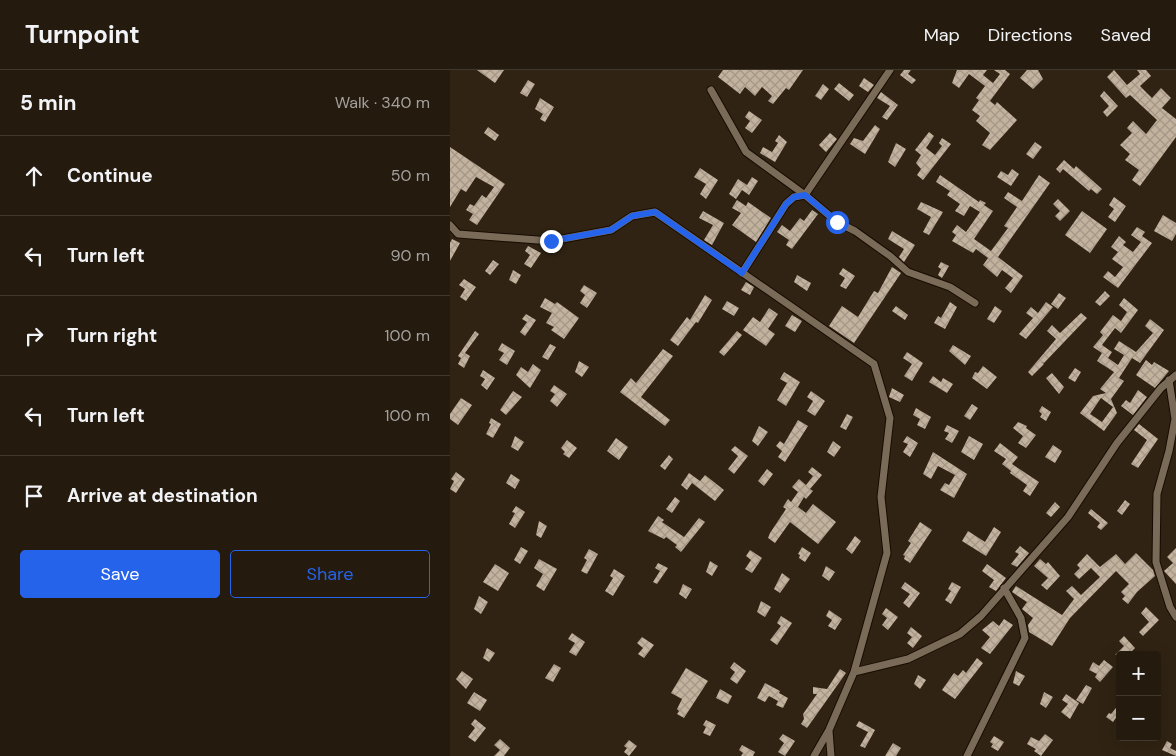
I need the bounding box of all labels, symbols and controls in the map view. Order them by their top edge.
text: Turnpoint [25,19,140,50]
text: Map [924,23,960,47]
text: Directions [988,23,1073,47]
text: Saved [1101,23,1151,47]
text: 5 min [20,89,76,117]
text: Walk · 340 m [335,92,430,113]
icon: ahead [20,162,48,190]
text: Continue [67,163,153,188]
text: 50 m [391,165,430,186]
route start [826,211,849,234]
route end [540,230,563,253]
icon: left [20,242,48,270]
text: Turn left [67,243,145,268]
text: 90 m [390,245,430,266]
icon: right [20,322,48,350]
text: Turn right [67,323,157,348]
text: 100 m [385,325,430,346]
icon: left [20,402,48,430]
text: Turn left [67,403,145,428]
text: 100 m [385,405,430,426]
icon: arrive [20,482,48,510]
text: Arrive at destination [67,483,258,508]
button: Save [20,550,220,598]
button: Share [230,550,430,598]
map controls [1116,651,1161,741]
button: + [1116,651,1161,696]
button: − [1116,696,1161,741]

